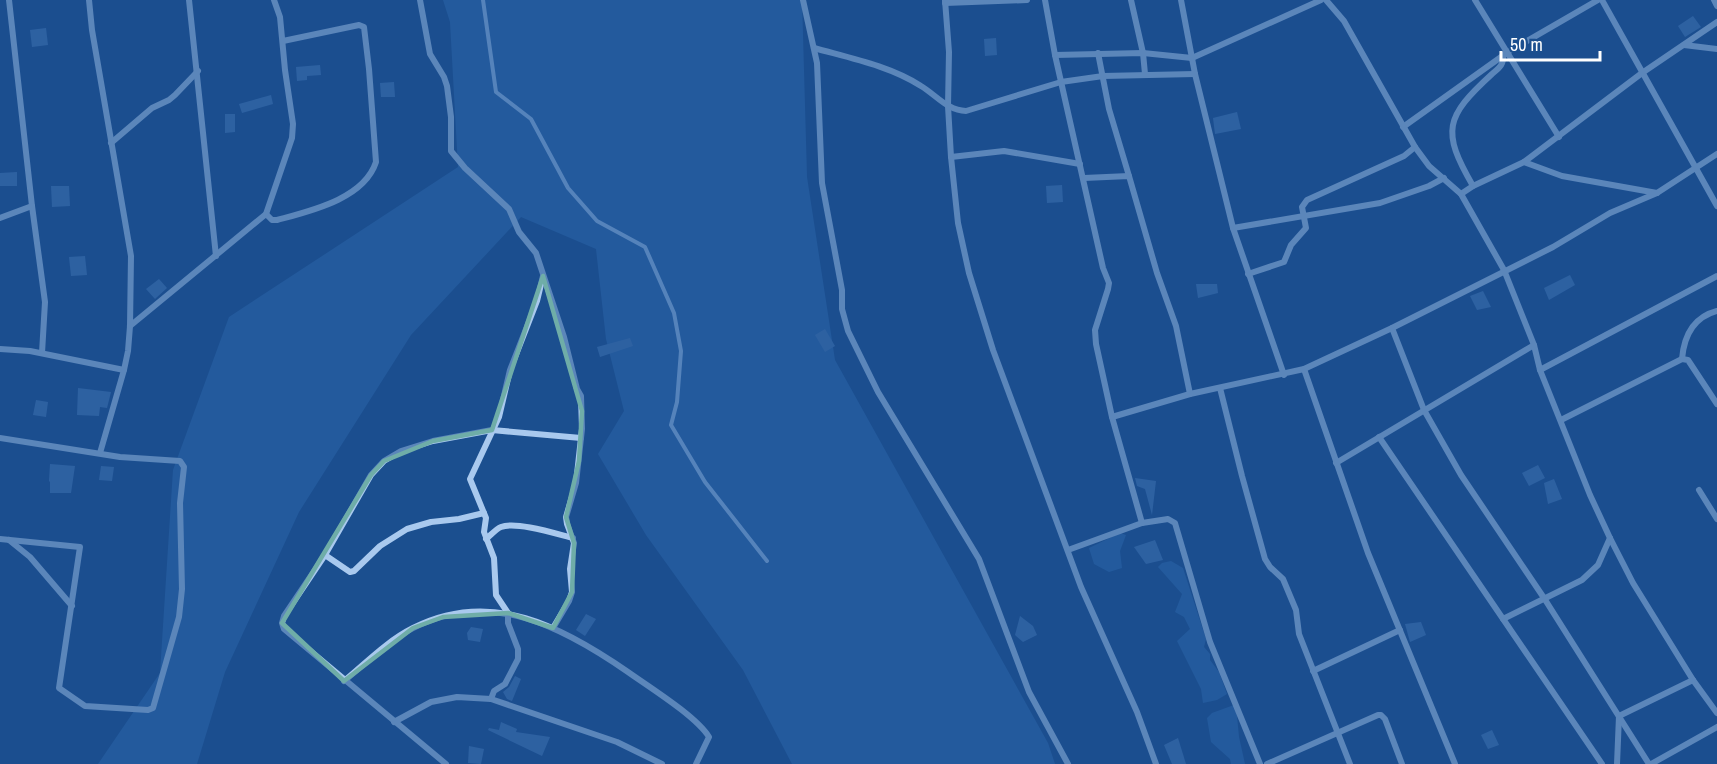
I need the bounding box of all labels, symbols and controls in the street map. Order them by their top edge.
scale bar [1501,24,1600,62]
text: 50 m [1510,32,1543,57]

